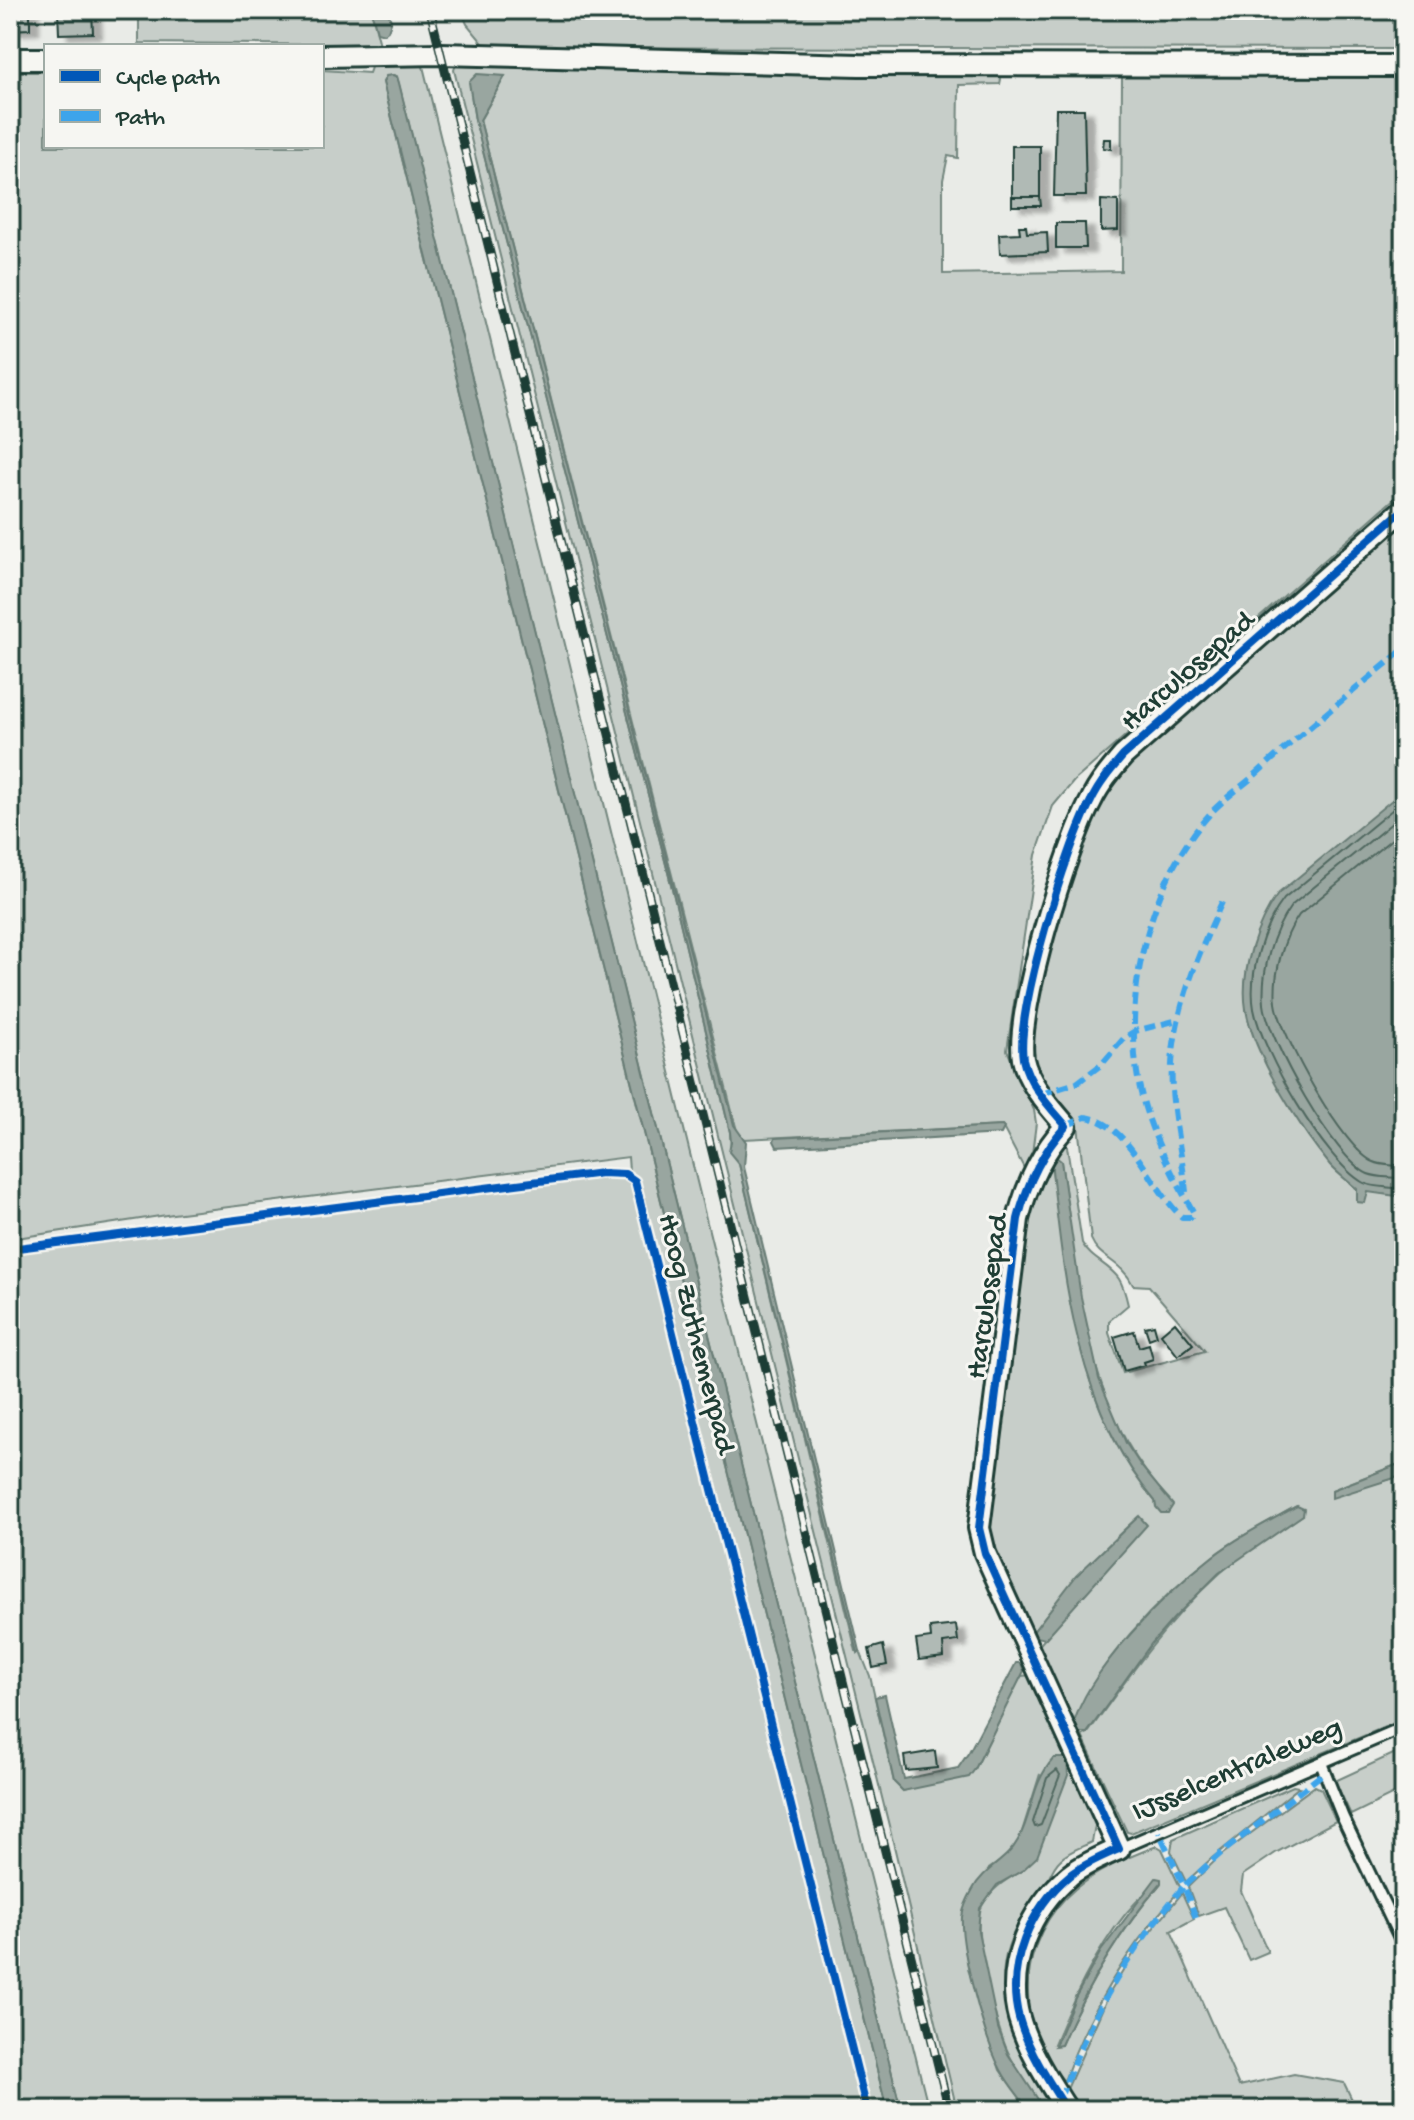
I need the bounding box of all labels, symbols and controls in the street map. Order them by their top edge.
legend [44,44,324,148]
text: Cycle path [116,65,220,94]
text: Path [115,105,165,134]
street label: Harculosepad [1115,603,1265,740]
street label: Harculosepad [961,1209,1019,1381]
street label: Hoog Zuthemerpad [648,1210,742,1460]
street label: IJsselcentraleweg [1128,1711,1348,1831]

